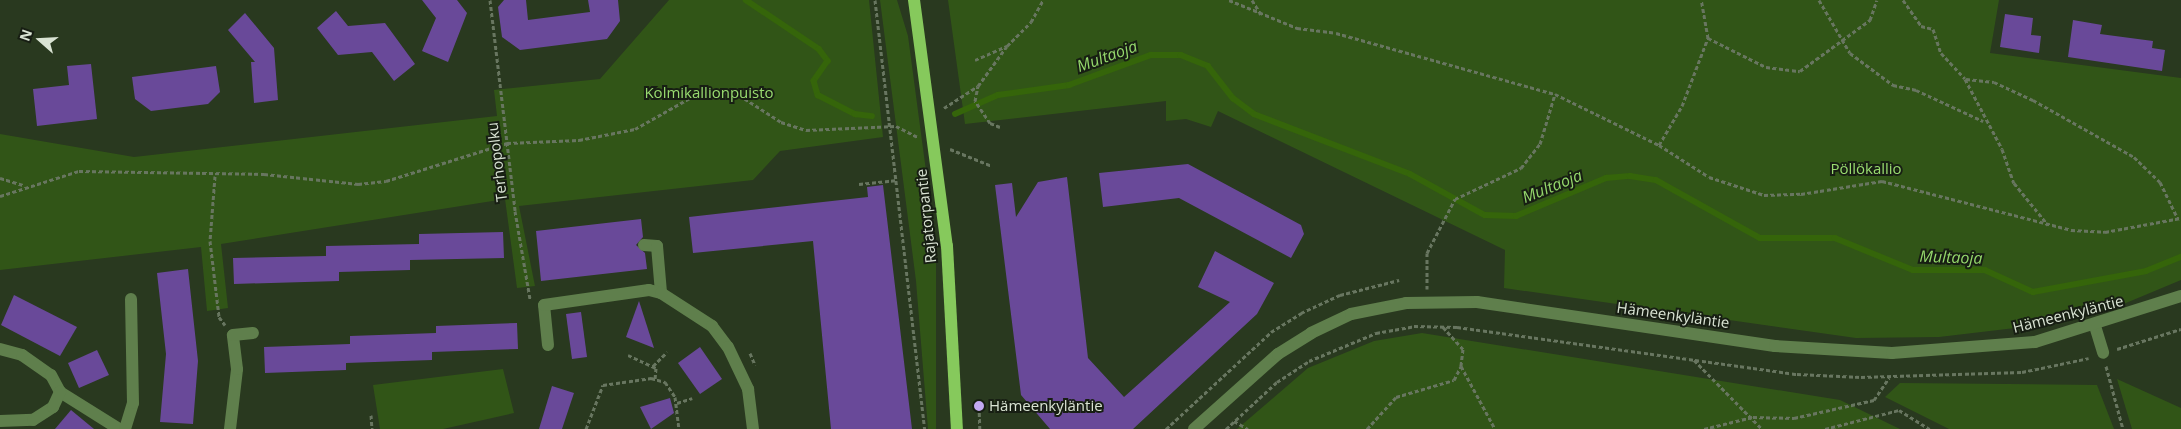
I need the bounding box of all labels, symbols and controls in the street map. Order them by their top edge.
north arrow [15,15,65,65]
text: N [15,26,36,43]
water label: Multaoja [1074,36,1140,76]
park label: Kolmikallionpuisto [644,84,774,102]
street label: Terhopolku [483,121,511,203]
park label: Pöllökallio [1830,160,1902,178]
water label: Multaoja [1519,165,1585,207]
street label: Rajatorpantie [912,168,940,264]
water label: Multaoja [1919,246,1983,268]
street label: Hämeenkyläntie [2011,292,2125,336]
street label: Hämeenkyläntie [1616,298,1730,332]
place label: Hämeenkyläntie [989,397,1103,415]
marker: Hämeenkyläntie [973,400,985,412]

